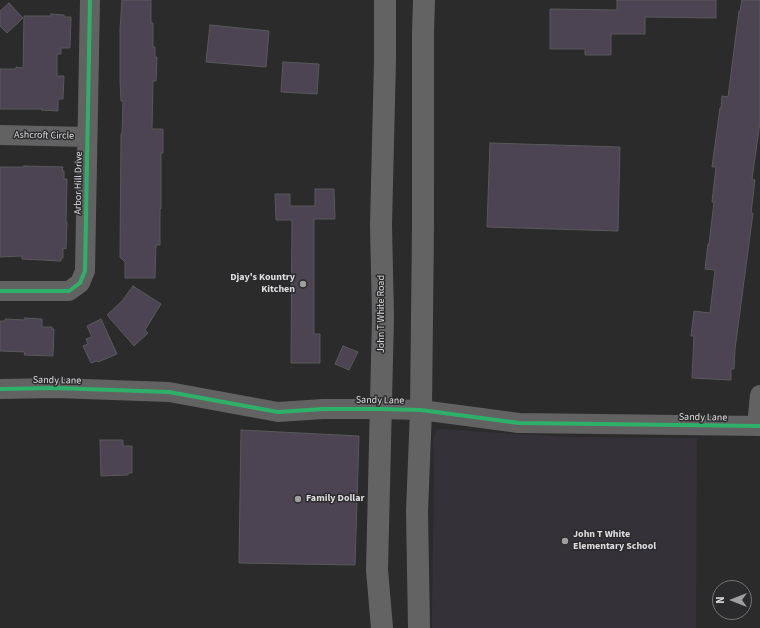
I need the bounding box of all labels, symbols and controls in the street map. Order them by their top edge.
street label: Ashcroft Circle [14,129,74,143]
street label: Arbor Hill Drive [72,151,86,215]
place label: Djay's Kountry Kitchen [230,272,295,296]
street label: John T White Road [376,275,388,353]
marker: Djay's Kountry Kitchen [298,279,308,289]
street label: Sandy Lane [33,375,81,387]
street label: Sandy Lane [356,395,404,407]
street label: Sandy Lane [679,412,727,424]
place label: Family Dollar [306,493,364,505]
marker: Family Dollar [293,494,303,504]
place label: John T White Elementary School [573,529,656,552]
marker: John T White Elementary School [560,536,570,546]
north arrow [712,580,752,620]
text: N [713,596,728,604]

